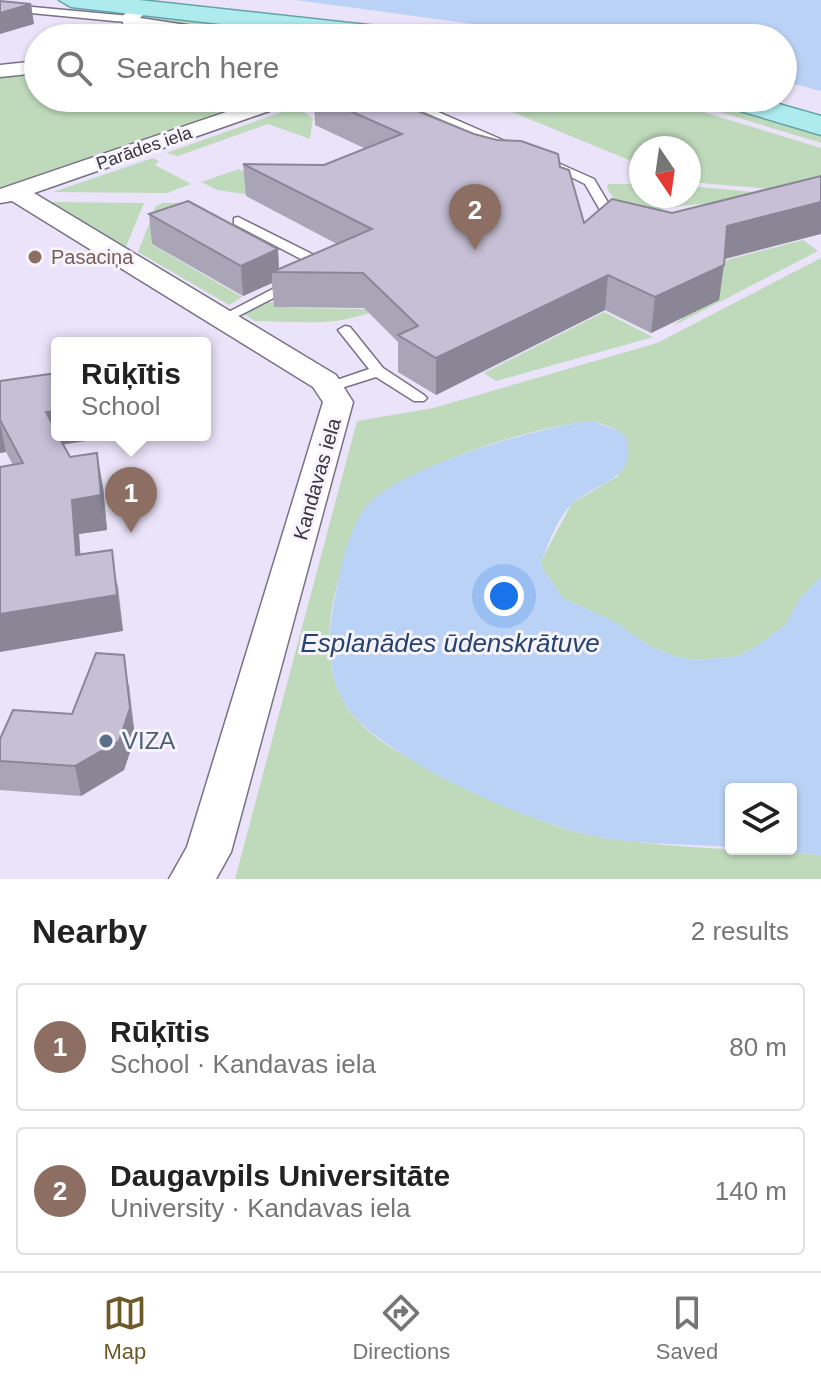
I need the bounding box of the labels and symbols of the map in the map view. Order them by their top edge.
street label: Parādes iela [93,122,195,174]
north arrow [629,136,701,208]
pin: 2 [449,184,501,250]
place label: Pasaciņa [51,246,134,268]
marker: Pasaciņa [26,248,44,266]
street label: Kandavas iela [289,415,345,542]
pin: 1 [105,467,157,533]
your location [484,576,524,616]
water label: Esplanādes ūdenskrātuve [300,628,600,658]
place label: VIZA [122,727,175,754]
marker: VIZA [97,732,115,750]

